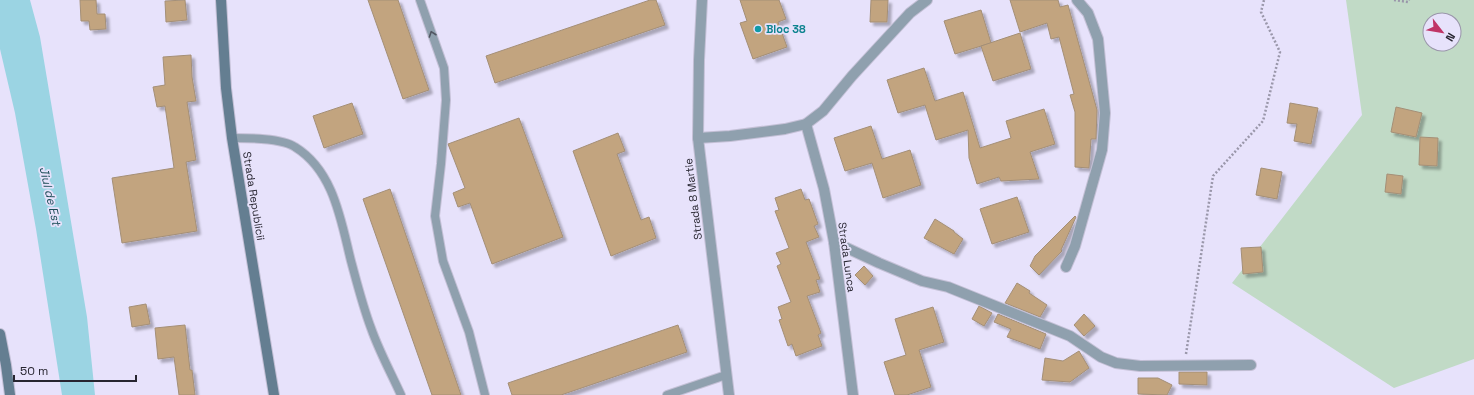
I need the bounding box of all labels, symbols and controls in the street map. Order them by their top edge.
north arrow [1422,12,1462,52]
place label: Bloc 38 [766,22,806,36]
marker: Bloc 38 [753,24,763,34]
one-way arrow [428,30,437,37]
text: N [1443,30,1458,44]
street label: Strada Republicii [240,151,268,242]
street label: Strada 8 Martie [681,157,705,241]
water label: Jiul de Est [35,165,65,228]
street label: Strada Lunca [835,221,859,294]
scale bar [14,357,136,383]
text: 50 m [20,363,48,379]

